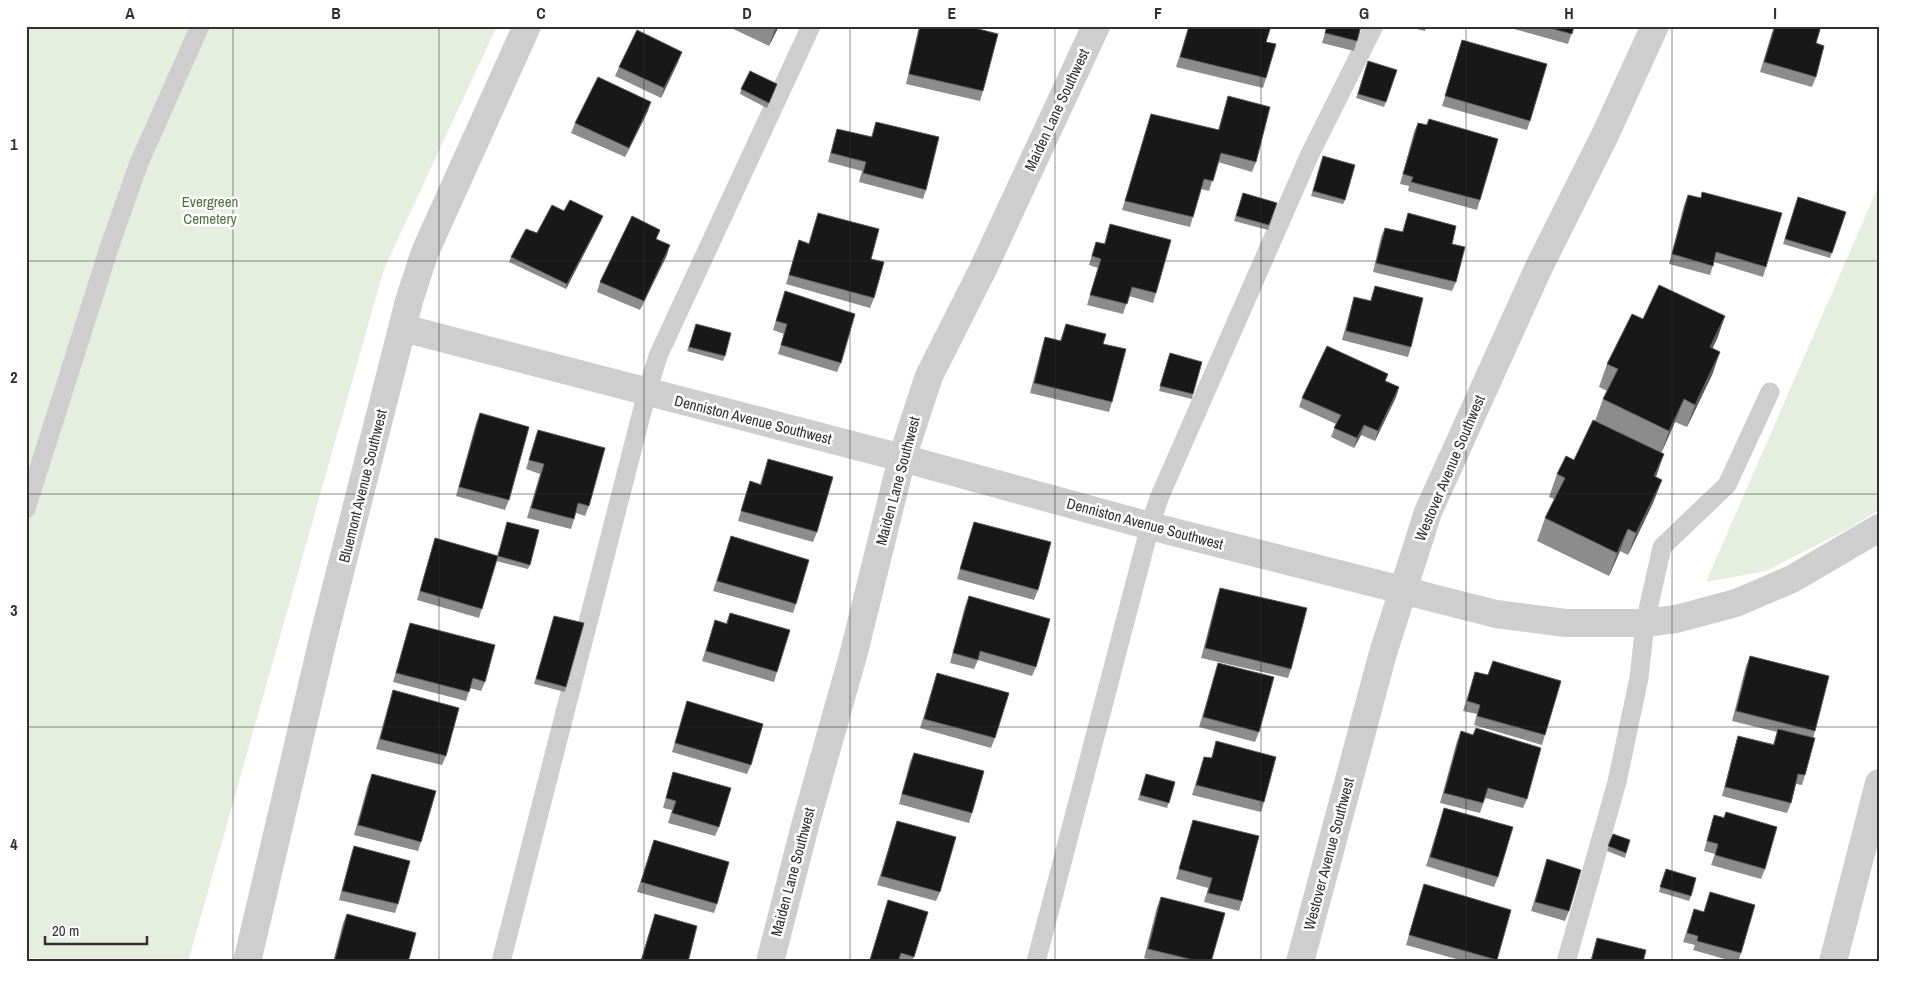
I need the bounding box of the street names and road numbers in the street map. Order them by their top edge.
street label: Maiden Lane Southwest [1019,45,1094,174]
street label: Denniston Avenue Southwest [672,390,834,449]
street label: Westover Avenue Southwest [1409,391,1490,544]
street label: Bluemont Avenue Southwest [333,407,392,565]
street label: Maiden Lane Southwest [870,414,925,548]
street label: Denniston Avenue Southwest [1065,493,1226,555]
street label: Westover Avenue Southwest [1298,775,1359,932]
street label: Maiden Lane Southwest [765,805,820,939]

